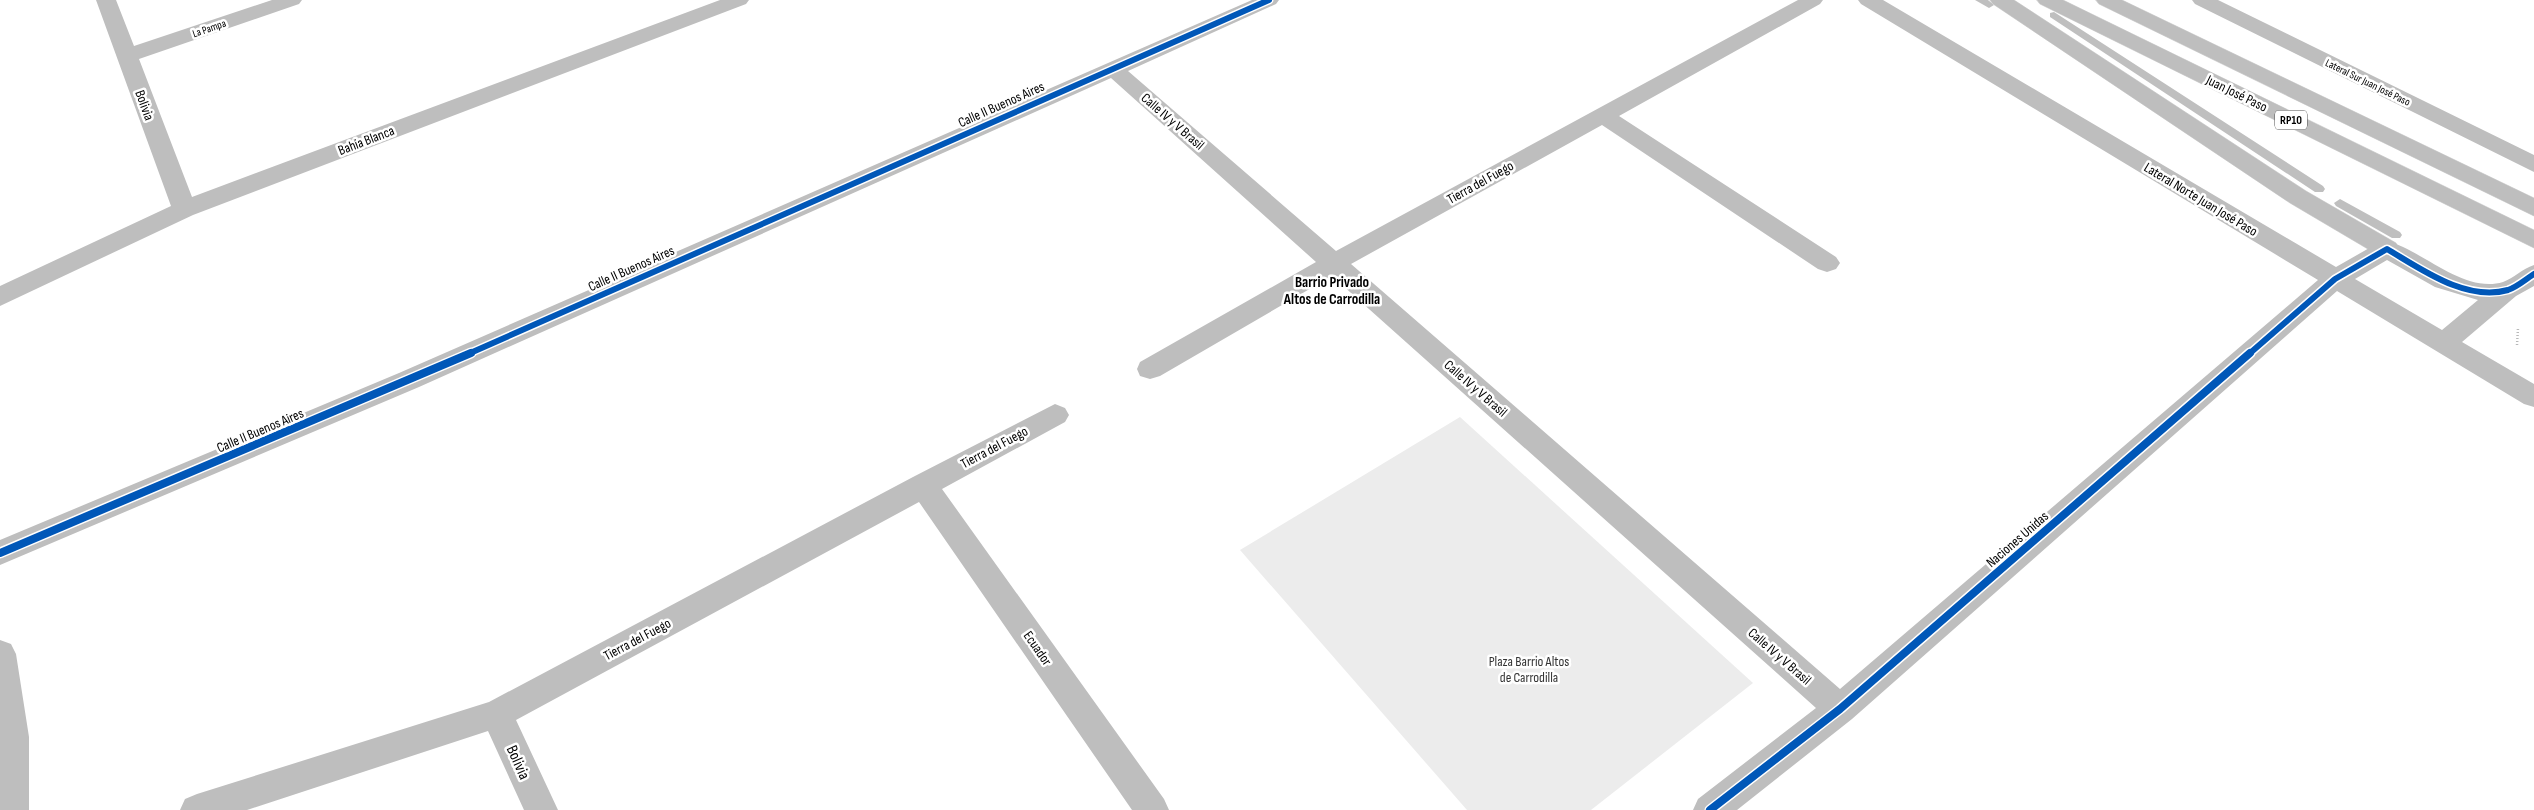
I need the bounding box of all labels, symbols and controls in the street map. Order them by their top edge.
street label: La Pampa [191,17,228,40]
street label: Lateral Sur Juan José Paso [2323,56,2413,109]
street label: Juan José Paso [2203,71,2270,116]
street label: Calle II Buenos Aires [955,78,1047,131]
street label: Bolivia [131,88,158,123]
street label: Calle IV y V Brasil [1138,89,1208,153]
road number: RP10 [2275,110,2307,130]
street label: Bahía Blanca [336,122,397,159]
street label: Tierra del Fuego [1444,157,1517,208]
street label: Lateral Norte Juan José Paso [2141,159,2261,240]
street label: Calle II Buenos Aires [585,242,677,295]
district label: Barrio Privado Altos de Carrodilla [1283,273,1380,309]
street label: Calle IV y V Brasil [1441,356,1511,420]
street label: Calle II Buenos Aires [214,405,306,456]
street label: Tierra del Fuego [958,423,1031,472]
street label: Naciones Unidas [1983,508,2052,571]
street label: Tierra del Fuego [601,615,674,664]
street label: Calle IV y V Brasil [1745,624,1815,688]
street label: Ecuador [1020,628,1056,669]
park label: Plaza Barrio Altos de Carrodilla [1489,653,1569,686]
street label: Bolivia [502,743,534,783]

